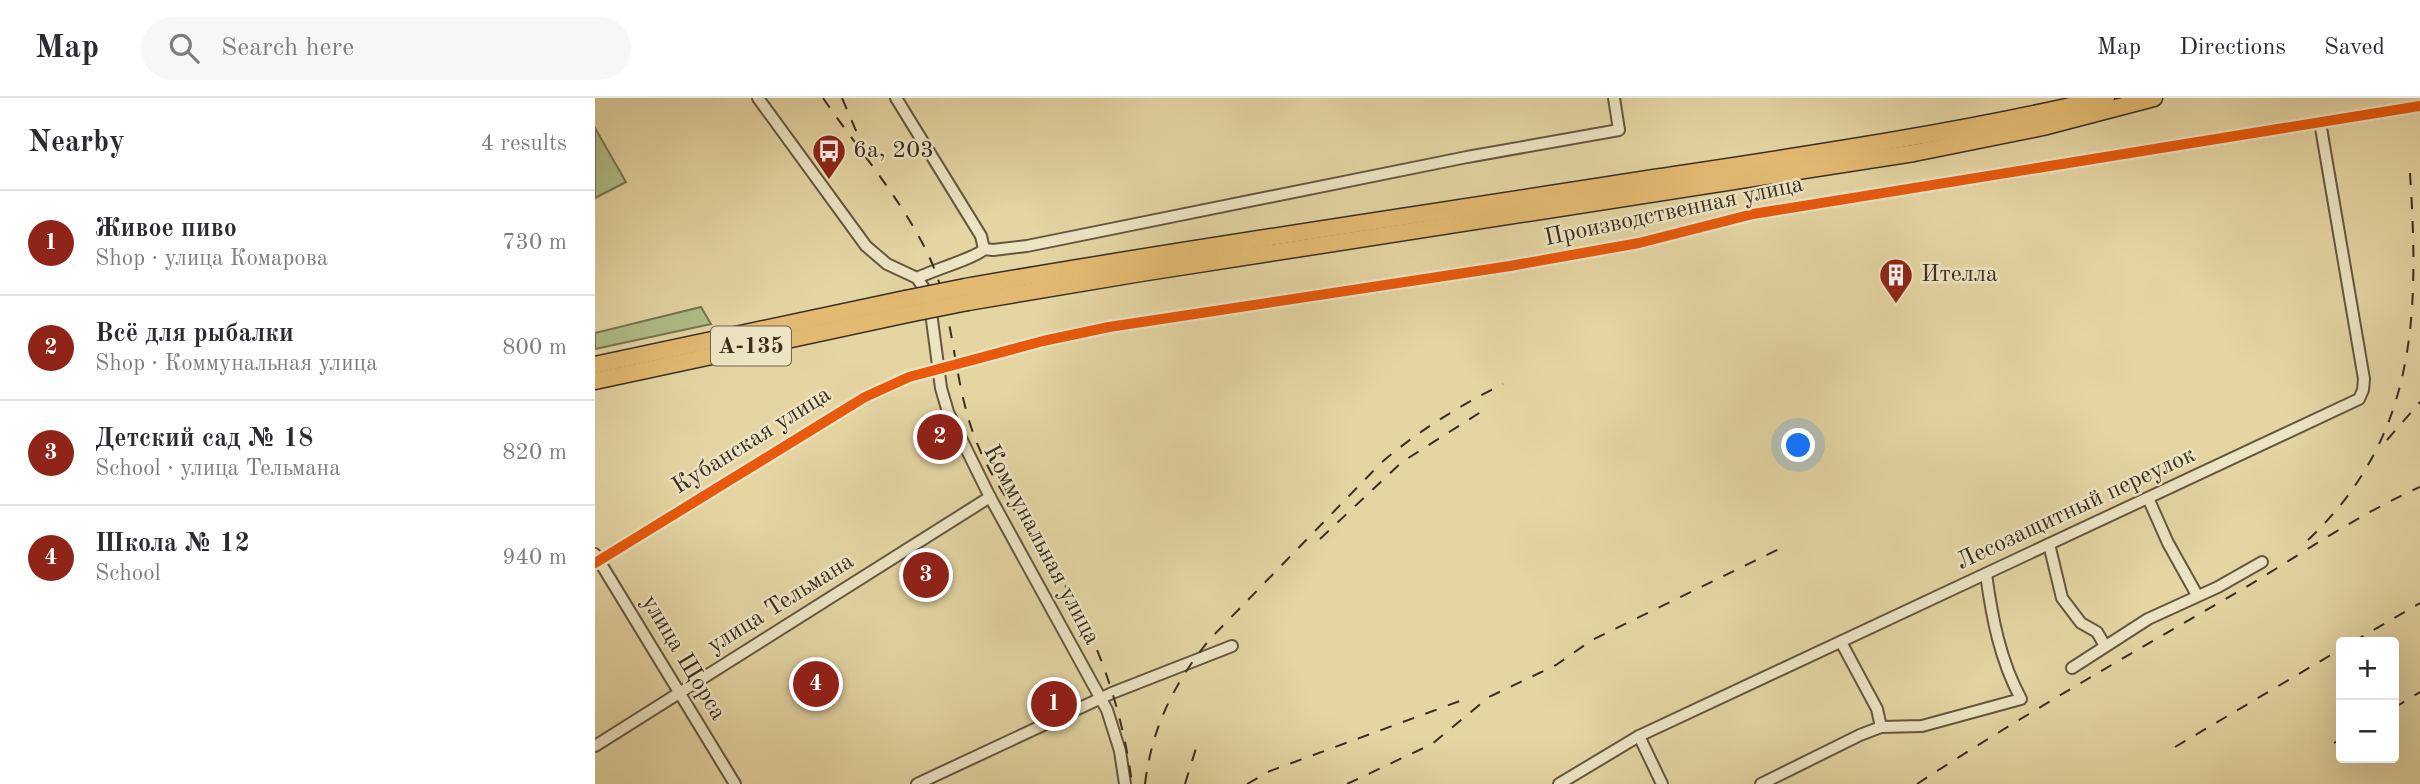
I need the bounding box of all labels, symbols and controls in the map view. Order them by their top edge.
search box [141,17,631,80]
icon: search [165,29,203,67]
text: Map [35,32,99,65]
text: Search here [221,35,354,61]
text: Map [2097,36,2141,60]
text: Directions [2179,36,2286,60]
text: Saved [2324,36,2385,60]
text: Nearby [28,128,125,158]
text: 4 results [481,132,567,155]
bus stop icon: 6a, 203 [810,132,848,181]
place label: 6a, 203 [853,139,934,163]
street label: Производственная улица [1542,173,1806,251]
text: Живое пиво [95,216,237,242]
text: 1 [44,231,58,254]
text: 730 m [502,231,567,254]
text: Shop · улица Комарова [95,247,328,270]
building icon: Ителла [1877,256,1915,305]
place label: Ителла [1921,263,1998,287]
text: Всё для рыбалки [95,321,294,347]
road number: А-135 [711,327,791,366]
text: 2 [44,336,58,359]
text: 800 m [502,336,567,359]
text: Shop · Коммунальная улица [95,352,378,375]
street label: Кубанская улица [668,383,836,499]
pin: 2 [917,411,963,463]
text: Детский сад № 18 [95,426,313,452]
your location [1781,428,1815,462]
text: 3 [44,441,58,464]
text: 820 m [502,441,567,464]
street label: Коммунальная улица [978,441,1104,649]
street label: Лесозащитный переулок [1953,443,2199,575]
text: School · улица Тельмана [95,457,341,480]
text: Школа № 12 [95,531,250,557]
text: 4 [44,546,58,569]
text: 940 m [502,546,567,569]
street label: улица Тельмана [704,549,858,659]
pin: 3 [903,549,949,601]
text: School [95,562,161,585]
street label: улица Щорса [636,591,730,725]
map controls [2336,637,2399,763]
button: + [2336,637,2399,700]
pin: 4 [793,658,839,710]
pin: 1 [1031,678,1077,730]
button: − [2336,700,2399,763]

